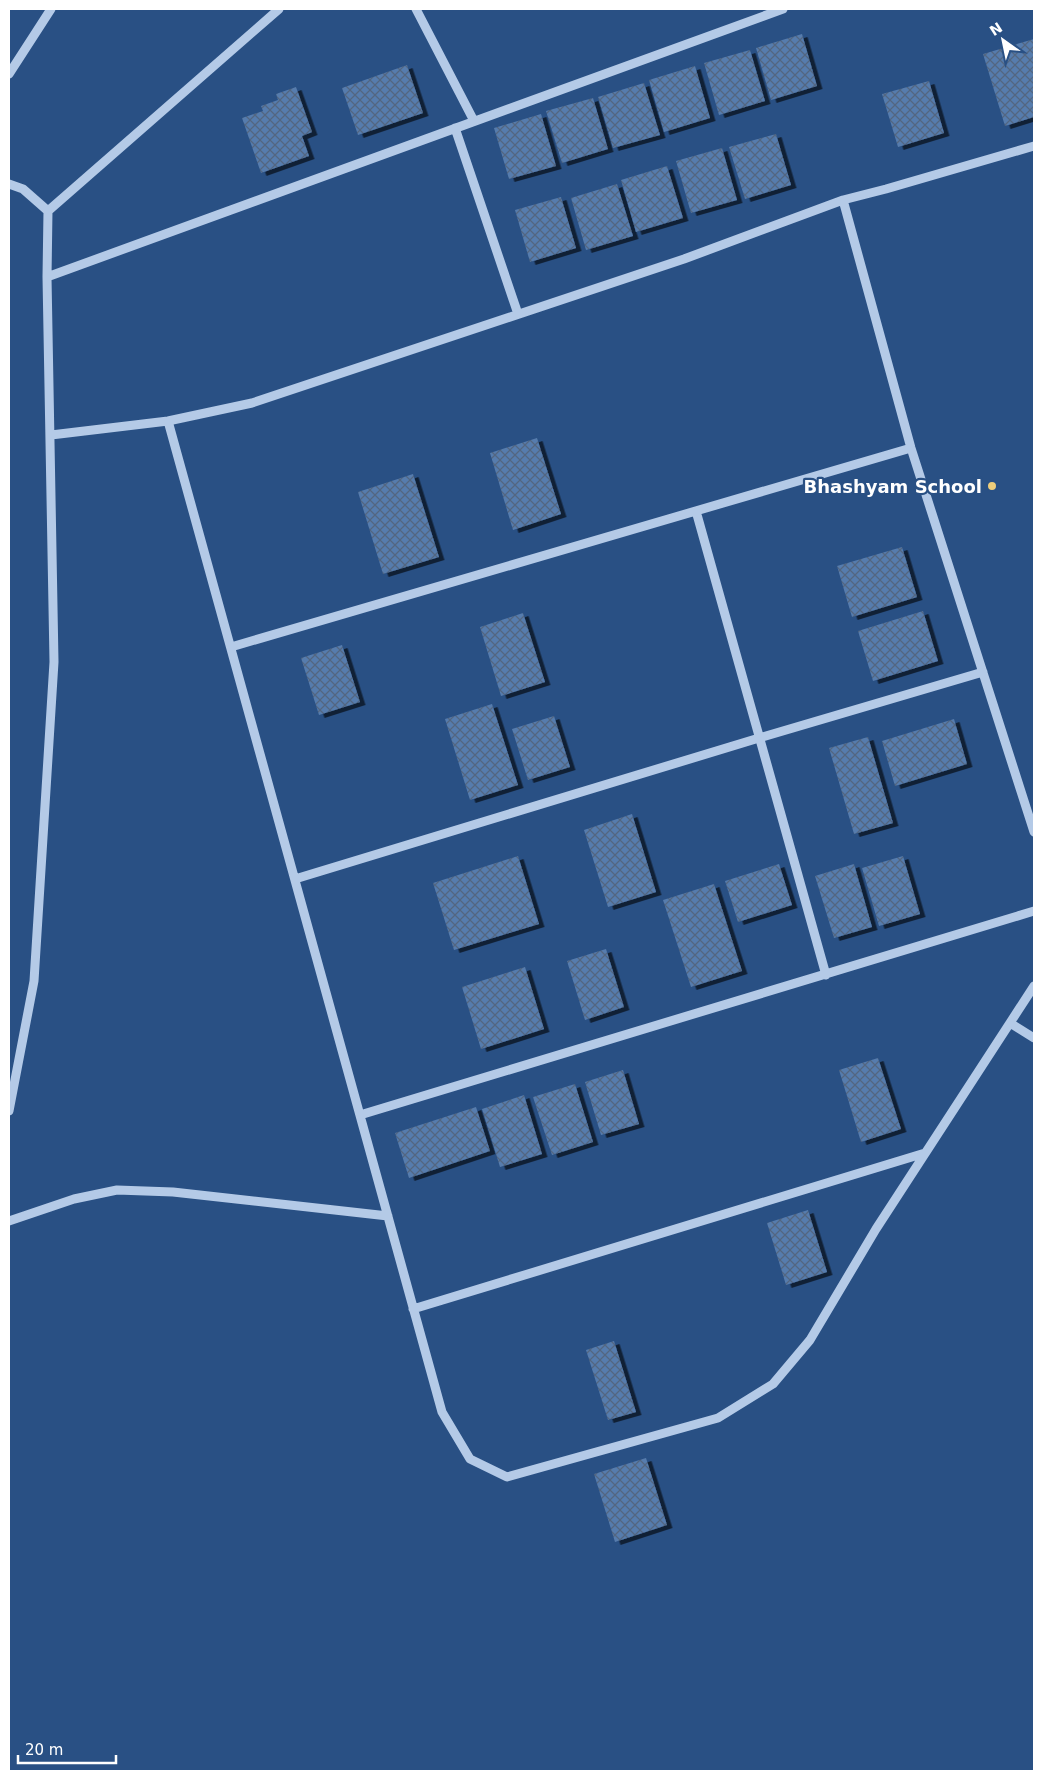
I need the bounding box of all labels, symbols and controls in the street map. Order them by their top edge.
north arrow [978,15,1028,65]
text: N [987,19,1005,39]
place label: Bhashyam School [804,476,982,497]
marker: Bhashyam School [986,480,998,492]
scale bar [18,1732,115,1764]
text: 20 m [25,1741,63,1759]

